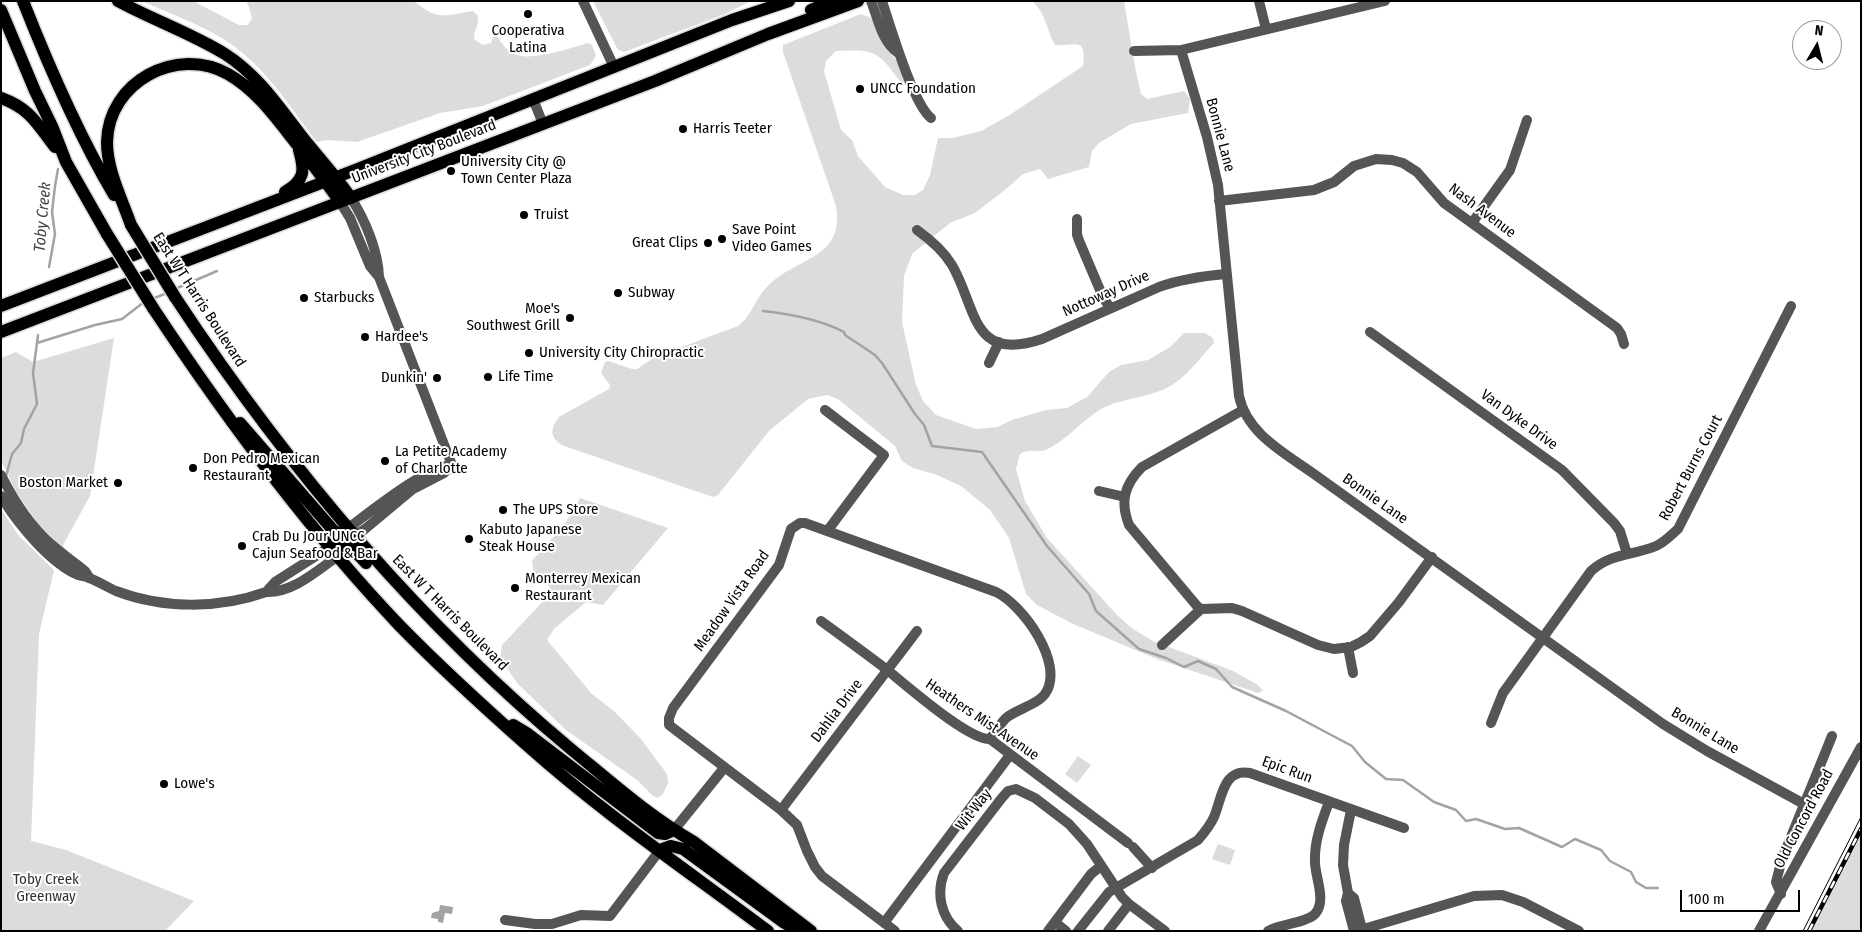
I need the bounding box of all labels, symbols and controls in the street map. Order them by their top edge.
marker: Cooperativa Latina [522,8,534,20]
north arrow [1792,20,1842,70]
place label: Cooperativa Latina [491,22,565,57]
text: N [1814,22,1824,40]
place label: UNCC Foundation [870,80,976,98]
marker: UNCC Foundation [854,83,866,95]
street label: Bonnie Lane [1201,96,1239,174]
street label: University City Boulevard [349,116,499,188]
place label: Harris Teeter [693,120,772,138]
marker: Harris Teeter [677,123,689,135]
place label: University City @ Town Center Plaza [461,153,572,188]
marker: University City @ Town Center Plaza [445,165,457,177]
street label: Nash Avenue [1445,180,1519,242]
water label: Toby Creek [30,181,56,253]
place label: Truist [534,206,569,224]
marker: Truist [518,209,530,221]
place label: Save Point Video Games [732,221,812,256]
street label: East W T Harris Boulevard [149,229,249,371]
marker: Save Point Video Games [716,233,728,245]
place label: Great Clips [632,234,698,252]
marker: Great Clips [702,237,714,249]
street label: Nottoway Drive [1060,267,1152,321]
place label: Subway [628,284,675,302]
marker: Subway [612,287,624,299]
place label: Starbucks [314,289,374,307]
marker: Starbucks [298,292,310,304]
place label: Moe's Southwest Grill [466,300,560,335]
marker: Moe's Southwest Grill [564,312,576,324]
place label: Hardee's [375,328,428,346]
marker: Hardee's [359,331,371,343]
place label: University City Chiropractic [539,344,704,362]
marker: University City Chiropractic [523,347,535,359]
place label: Life Time [498,368,553,386]
place label: Dunkin' [381,369,427,387]
marker: Life Time [482,371,494,383]
marker: Dunkin' [431,372,443,384]
street label: Van Dyke Drive [1477,386,1561,454]
street label: Robert Burns Court [1656,412,1726,524]
place label: La Petite Academy of Charlotte [395,443,507,478]
place label: Don Pedro Mexican Restaurant [203,450,320,485]
marker: La Petite Academy of Charlotte [379,455,391,467]
marker: Don Pedro Mexican Restaurant [187,462,199,474]
street label: Bonnie Lane [1339,470,1411,528]
place label: Boston Market [19,474,108,492]
marker: Boston Market [112,477,124,489]
place label: The UPS Store [513,501,598,519]
marker: The UPS Store [497,504,509,516]
place label: Kabuto Japanese Steak House [479,521,582,556]
place label: Crab Du Jour UNCC Cajun Seafood & Bar [252,528,378,563]
marker: Kabuto Japanese Steak House [463,533,475,545]
marker: Crab Du Jour UNCC Cajun Seafood & Bar [236,540,248,552]
street label: Meadow Vista Road [690,547,774,655]
street label: East W T Harris Boulevard [388,551,512,675]
place label: Monterrey Mexican Restaurant [525,570,641,605]
marker: Monterrey Mexican Restaurant [509,582,521,594]
street label: Heathers Mist Avenue [922,675,1042,765]
street label: Dahlia Drive [807,676,867,746]
street label: Bonnie Lane [1668,704,1742,758]
street label: Epic Run [1259,753,1315,787]
street label: Old Concord Road [1770,766,1838,872]
place label: Lowe's [174,775,215,793]
marker: Lowe's [158,778,170,790]
street label: Wit Way [952,786,996,834]
park label: Toby Creek Greenway [13,871,79,906]
scale bar [1682,880,1802,912]
text: 100 m [1688,890,1725,908]

